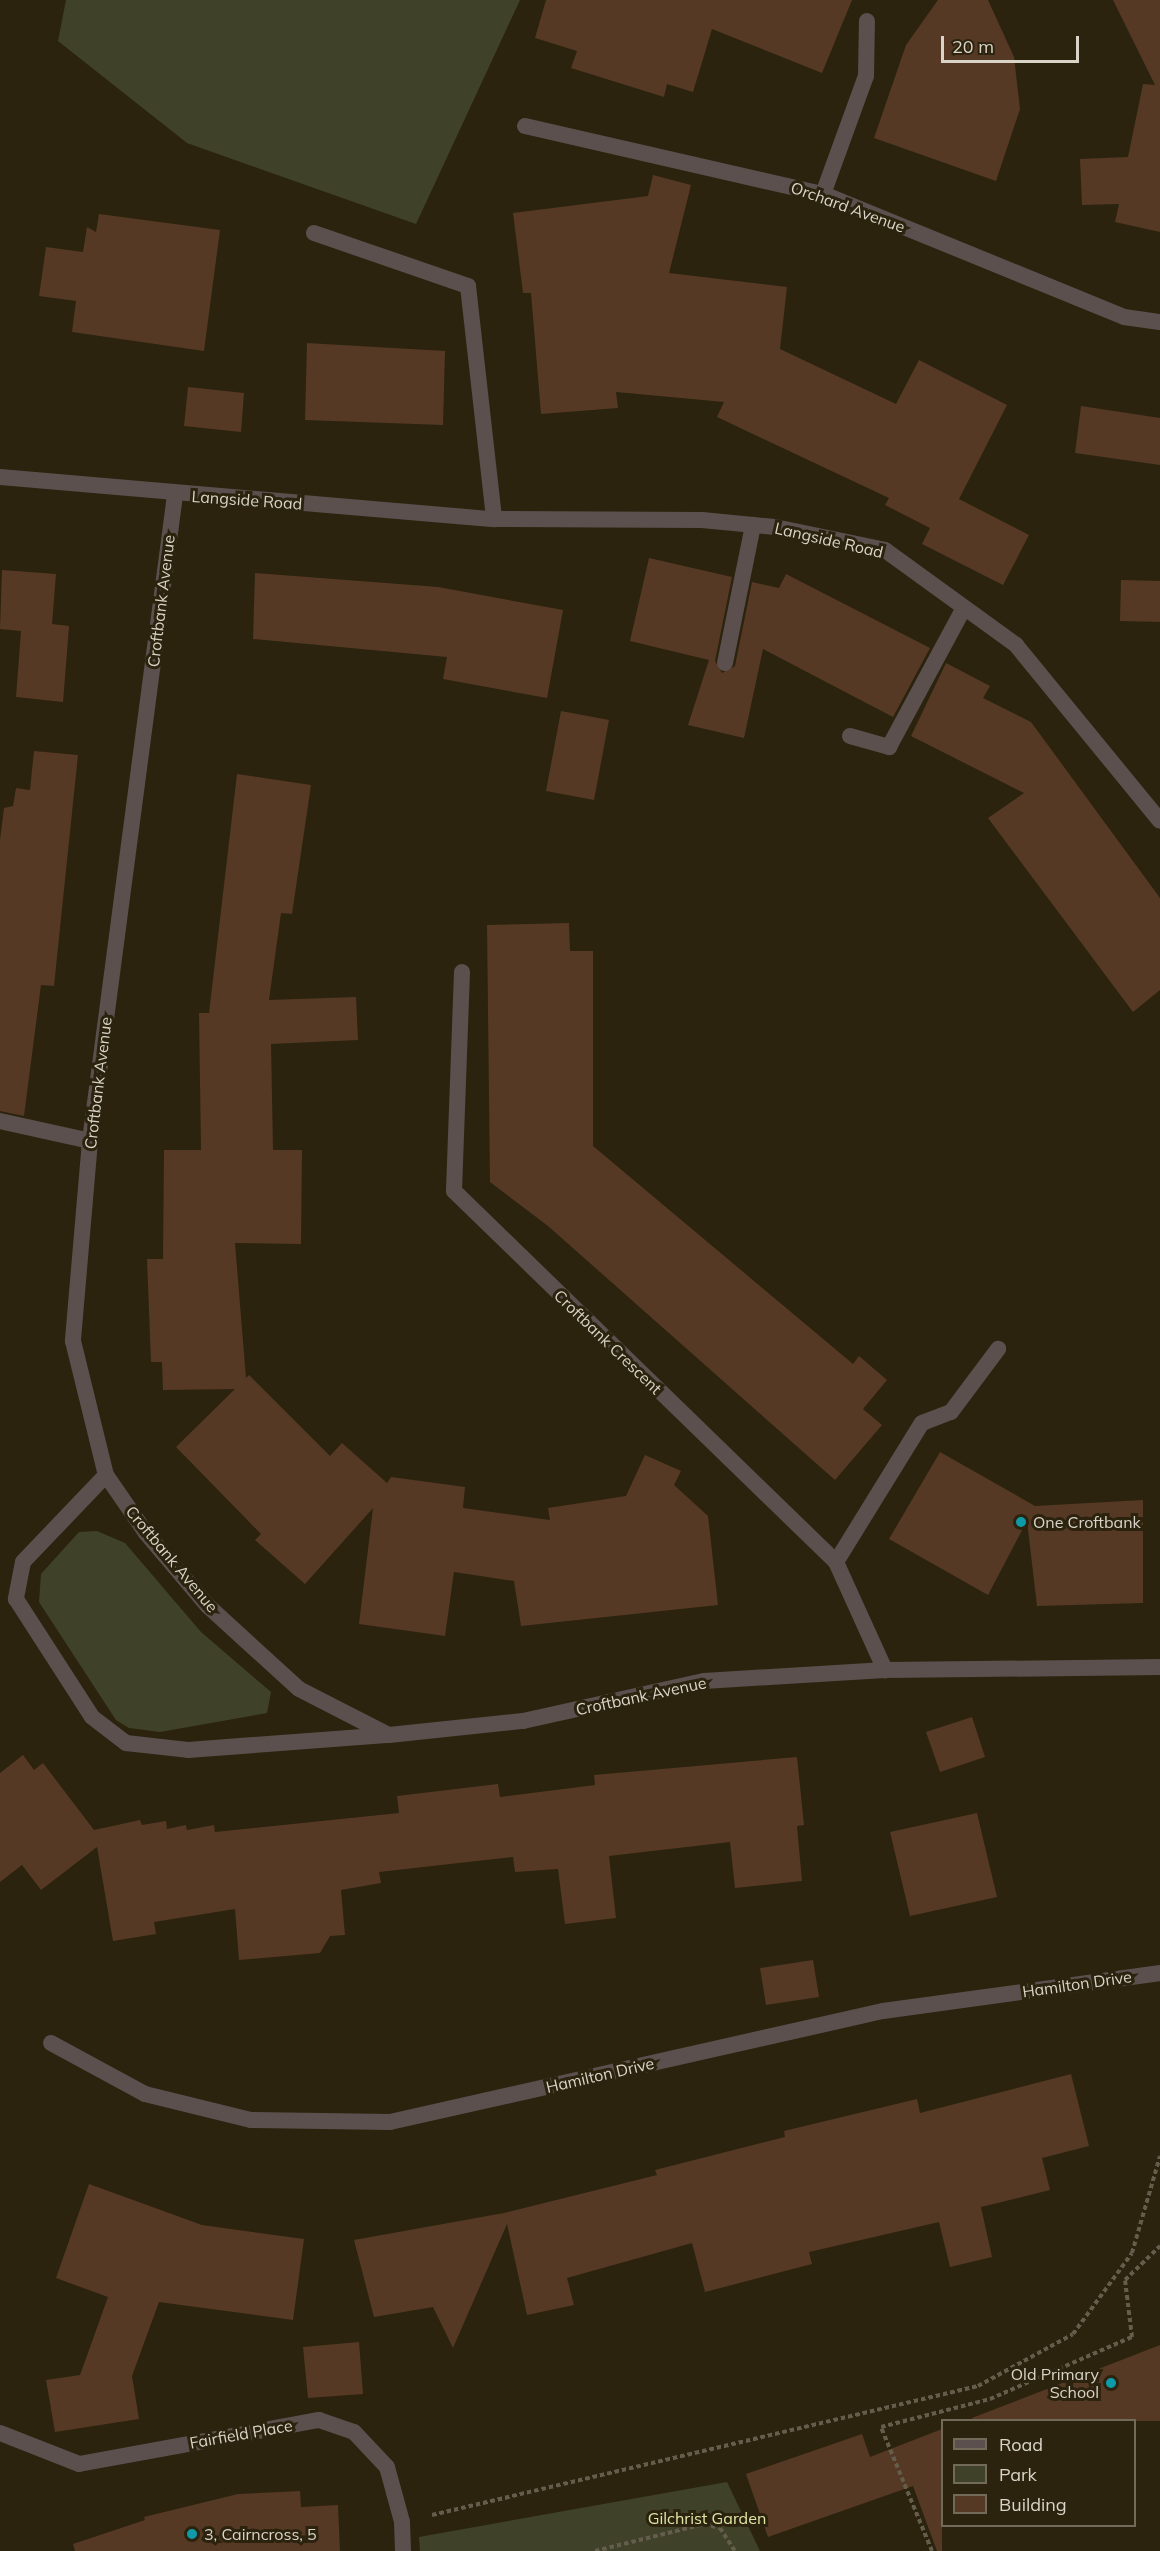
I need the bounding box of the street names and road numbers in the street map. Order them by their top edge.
street label: Orchard Avenue [788,177,908,237]
street label: Langside Road [191,487,303,513]
street label: Langside Road [773,518,885,562]
street label: Croftbank Avenue [143,534,179,668]
street label: Croftbank Avenue [80,1016,116,1150]
street label: Croftbank Crescent [550,1286,666,1398]
street label: Croftbank Avenue [122,1502,222,1616]
street label: Croftbank Avenue [574,1673,708,1719]
street label: Hamilton Drive [1021,1967,1133,2001]
street label: Hamilton Drive [544,2053,656,2097]
street label: Fairfield Place [188,2416,294,2452]

